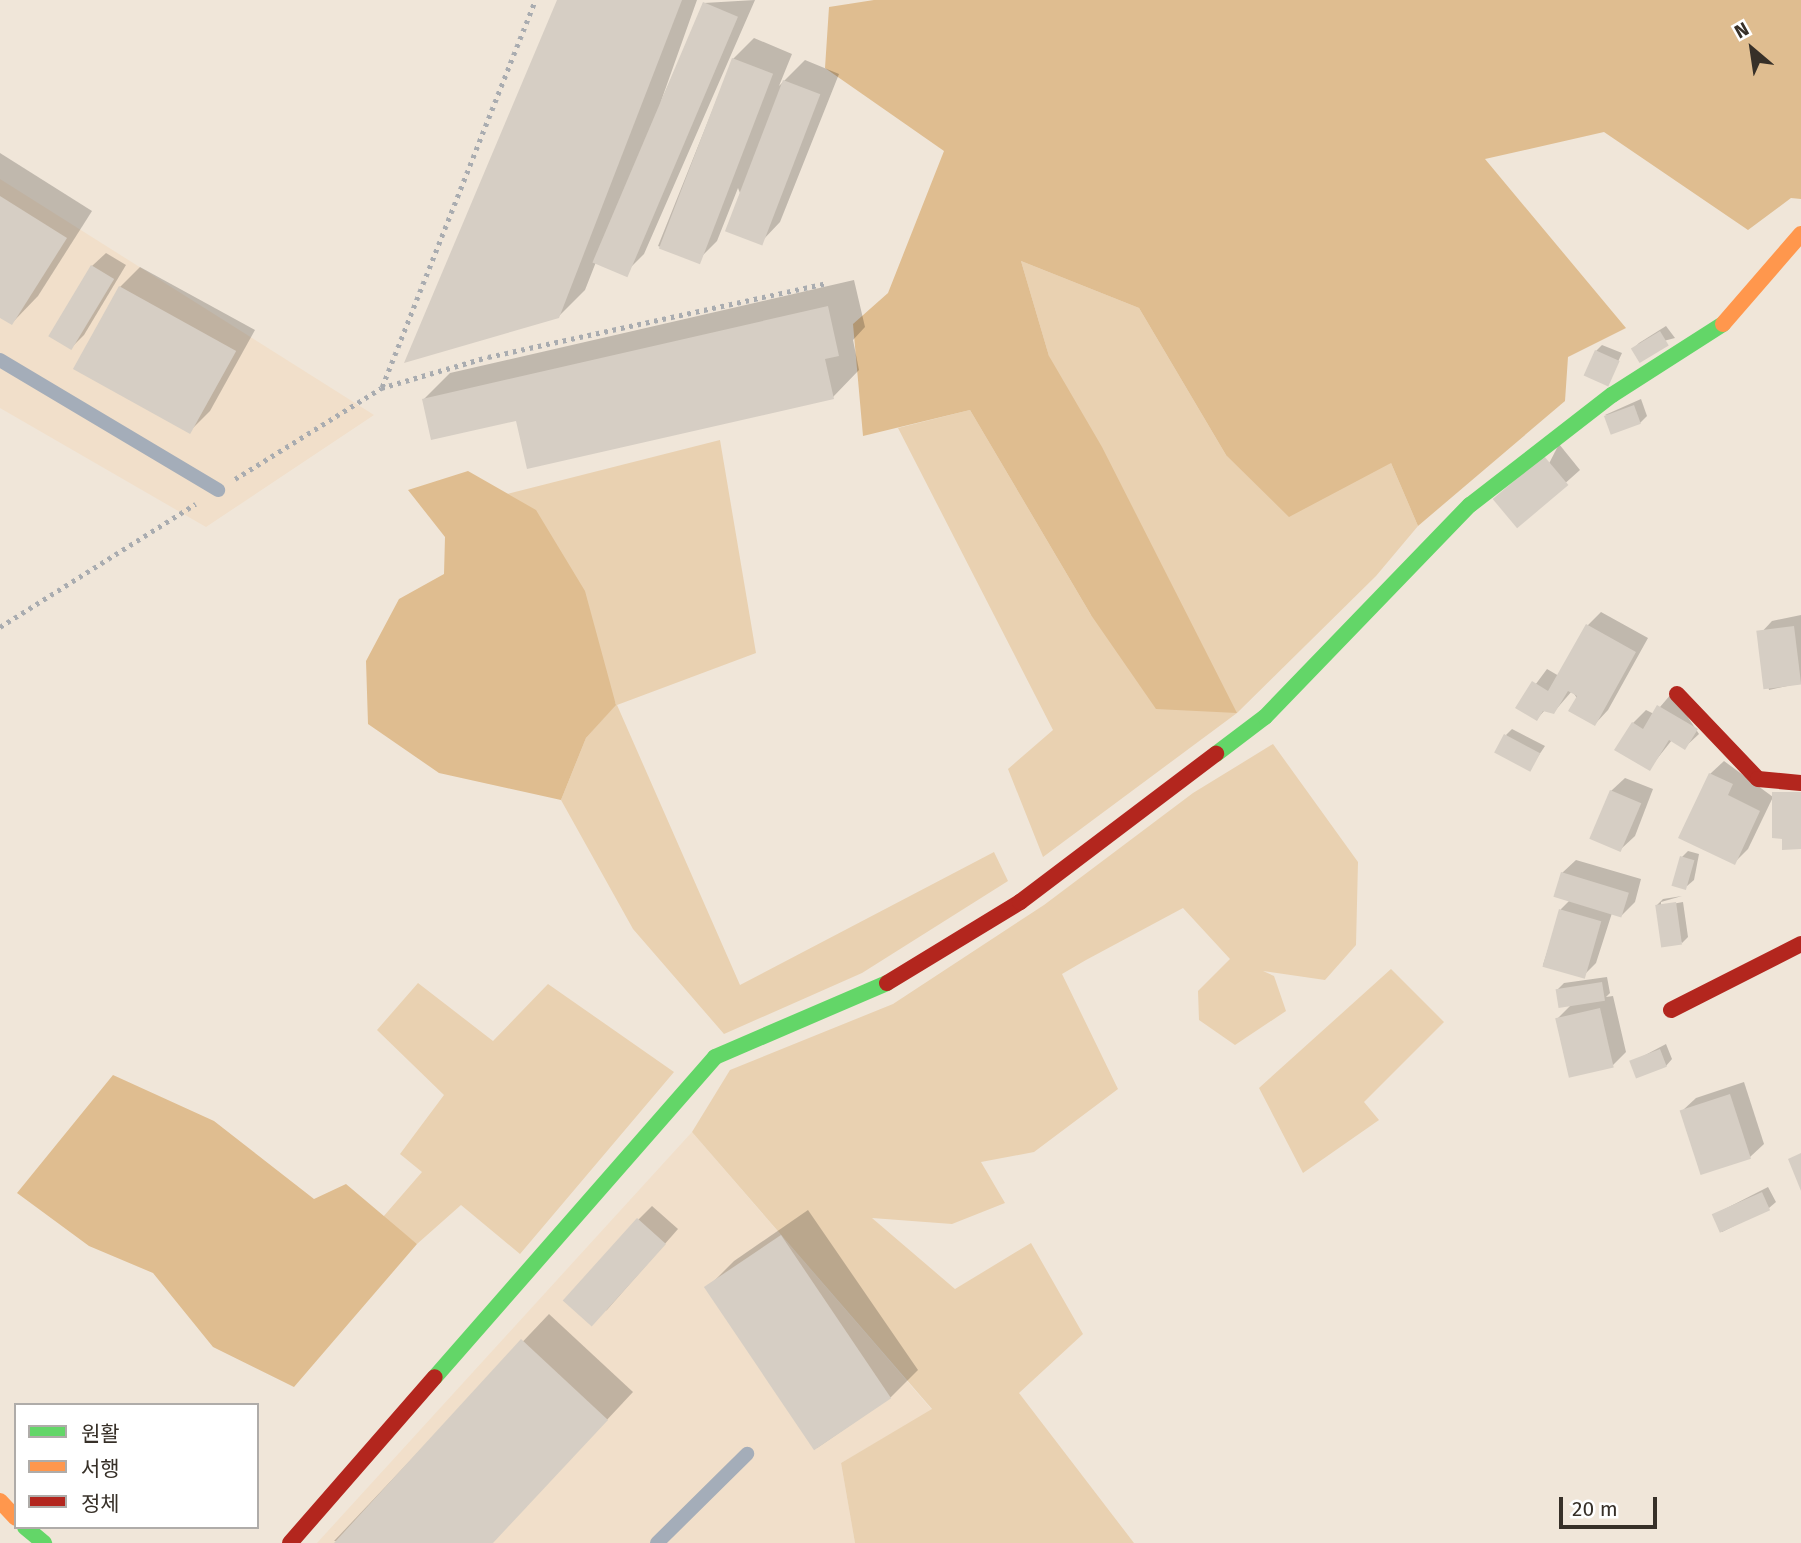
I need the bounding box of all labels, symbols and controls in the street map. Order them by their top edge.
north arrow [1717,14,1787,84]
text: N [1730,17,1753,43]
legend [14,1403,259,1529]
text: 원활 [81,1421,120,1447]
text: 서행 [81,1456,120,1482]
scale bar [1563,1484,1661,1528]
text: 정체 [81,1491,120,1517]
text: 20 m [1572,1496,1618,1522]

